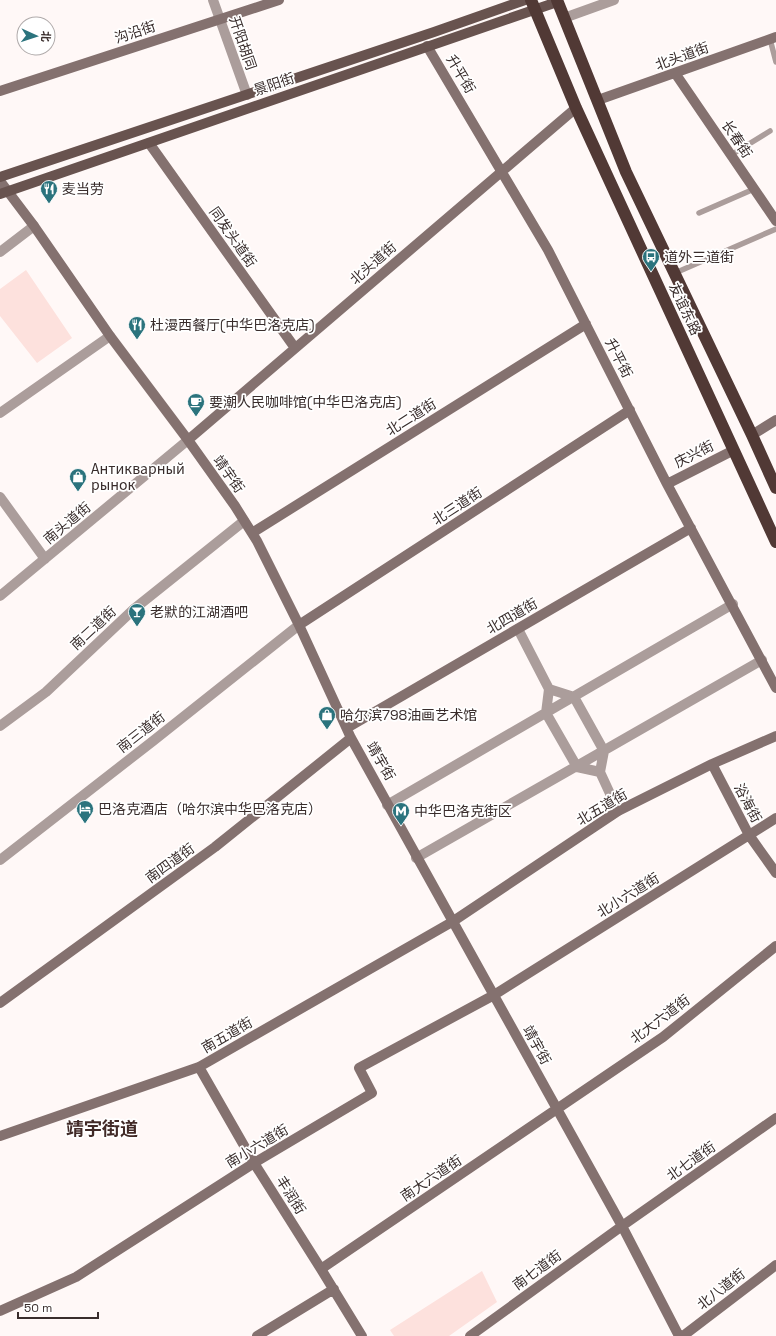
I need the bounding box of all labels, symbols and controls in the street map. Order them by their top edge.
street label: 开阳胡同 [225,14,261,72]
north arrow [16,16,56,56]
street label: 沟沿街 [112,17,158,47]
text: 北 [39,31,53,42]
street label: 北头道街 [653,38,711,74]
street label: 升平街 [442,51,480,97]
street label: 景阳街 [251,69,297,99]
street label: 长春街 [718,117,756,161]
restaurant icon: 麦当劳 [39,179,59,204]
place label: 麦当劳 [62,180,104,198]
street label: 同发头道街 [206,203,260,271]
street label: 北头道街 [346,238,400,288]
bus stop icon: 道外三道街 [641,247,661,272]
place label: 道外三道街 [664,248,734,266]
street label: 友谊东路 [665,280,705,338]
restaurant icon: 杜漫西餐厅(中华巴洛克店) [127,315,147,340]
place label: 杜漫西餐厅(中华巴洛克店) [150,316,315,334]
street label: 升平街 [601,335,637,381]
cafe icon: 要潮人民咖啡馆(中华巴洛克店) [186,392,206,417]
place label: 要潮人民咖啡馆(中华巴洛克店) [209,393,402,411]
street label: 北二道街 [382,395,440,439]
street label: 庆兴街 [671,436,717,472]
street label: 靖宇街 [210,452,248,496]
place label: Антикварный рынок [91,460,185,494]
shop icon: Антикварный рынок [68,467,88,492]
street label: 北三道街 [429,483,485,529]
street label: 南头道街 [40,498,94,548]
street label: 北四道街 [483,594,541,638]
street label: 南二道街 [66,602,120,654]
bar icon: 老默的江湖酒吧 [127,602,147,627]
place label: 老默的江湖酒吧 [150,603,248,621]
shop icon: 哈尔滨798油画艺术馆 [317,705,337,730]
place label: 哈尔滨798油画艺术馆 [340,706,477,724]
street label: 南三道街 [113,708,169,756]
street label: 靖宇街 [363,738,399,784]
street label: 浴海街 [730,780,766,826]
street label: 北五道街 [573,785,631,829]
hotel icon: 巴洛克酒店（哈尔滨中华巴洛克店） [75,799,95,824]
place label: 巴洛克酒店（哈尔滨中华巴洛克店） [98,800,322,818]
metro station icon: 中华巴洛克街区 [391,801,411,826]
place label: 中华巴洛克街区 [414,802,512,820]
street label: 南四道街 [142,839,198,887]
street label: 北小六道街 [594,869,662,921]
street label: 北大六道街 [627,991,693,1047]
street label: 南五道街 [198,1013,256,1057]
street label: 靖宇街 [519,1022,555,1068]
district label: 靖宇街道 [66,1117,138,1140]
street label: 南小六道街 [222,1120,292,1172]
street label: 北七道街 [663,1138,719,1184]
street label: 南大六道街 [397,1151,465,1205]
street label: 丰润街 [272,1172,310,1218]
street label: 南七道街 [509,1246,565,1294]
street label: 北八道街 [693,1265,749,1313]
scale bar [18,1294,98,1320]
text: 50 m [24,1300,52,1316]

